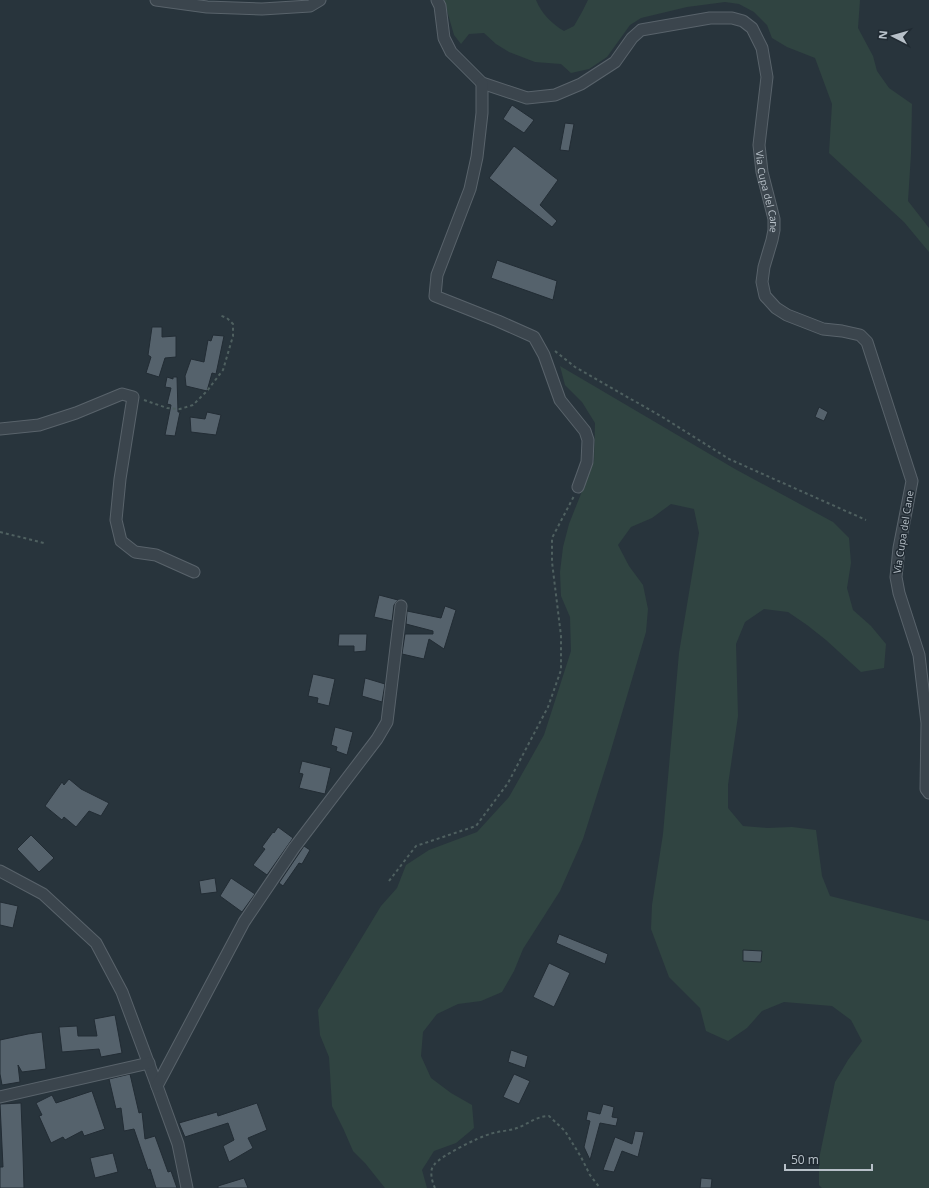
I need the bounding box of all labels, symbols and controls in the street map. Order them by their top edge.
north arrow [873,16,913,56]
text: N [875,30,890,40]
street label: Via Cupa del Cane [753,150,781,235]
street label: Via Cupa del Cane [890,489,917,574]
scale bar [785,1146,872,1172]
text: 50 m [791,1151,819,1168]

